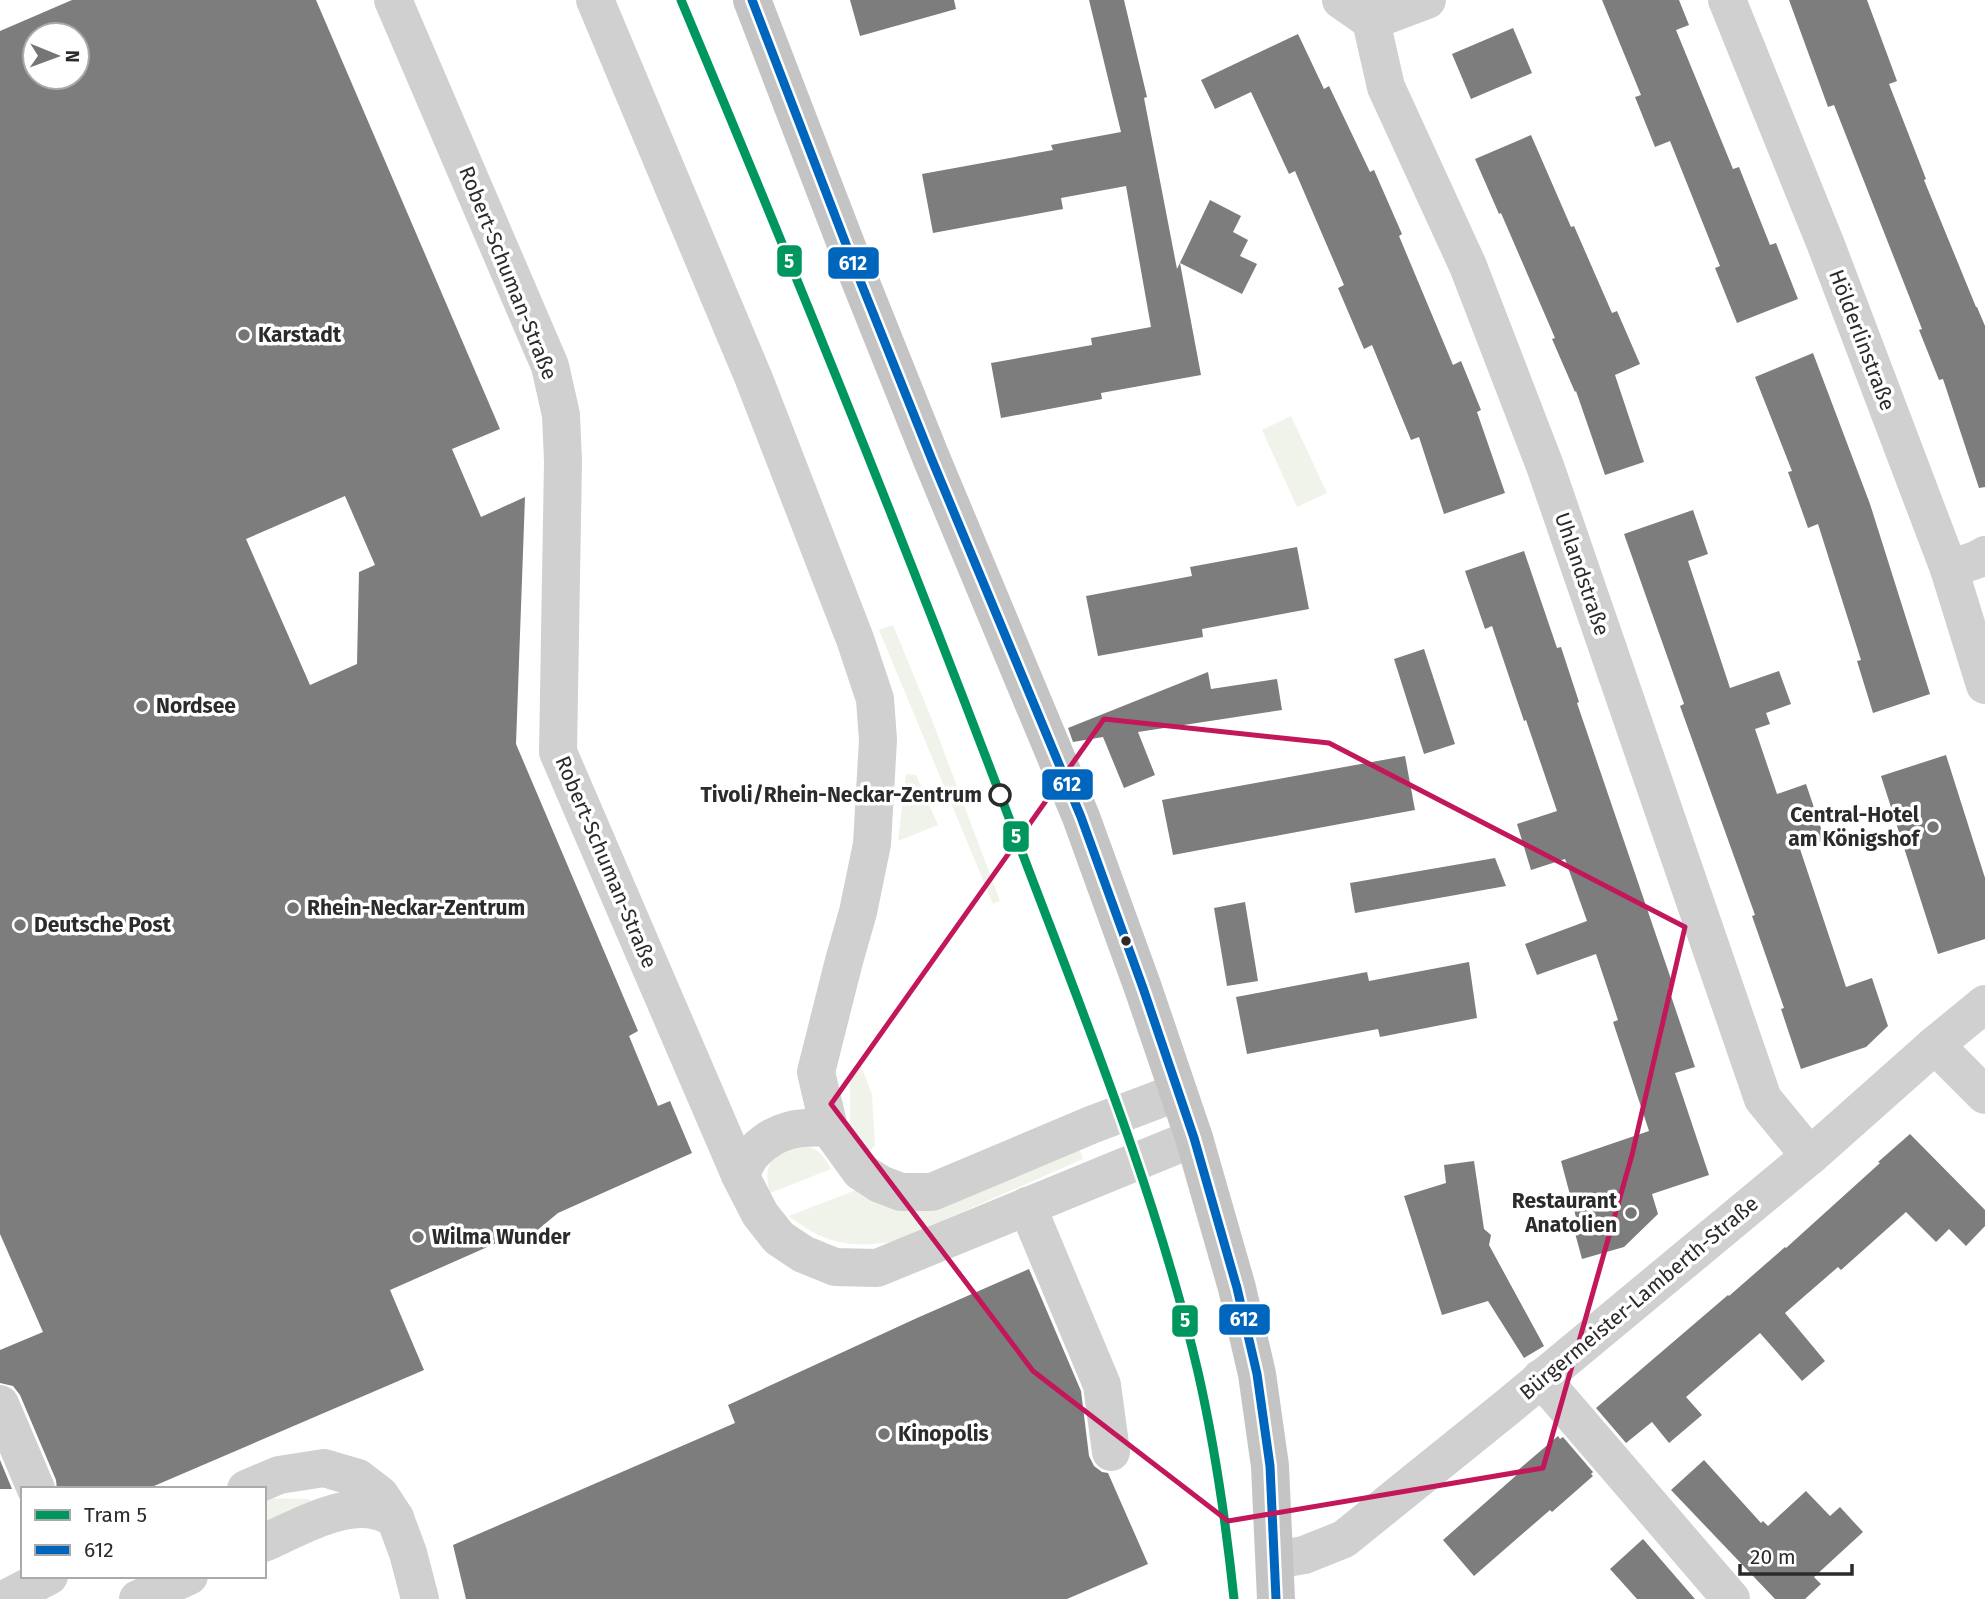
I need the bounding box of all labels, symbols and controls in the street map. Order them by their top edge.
north arrow [21,21,91,91]
text: N [61,50,84,63]
street label: Robert-Schuman-Straße [453,162,563,384]
line badge: 5 [776,244,803,278]
line badge: 612 [827,246,880,280]
text: 5 [784,250,794,273]
text: 612 [839,252,867,275]
street label: Hölderlinstraße [1823,266,1901,414]
place label: Karstadt [258,322,342,348]
marker: Karstadt [236,327,252,343]
street label: Uhlandstraße [1549,509,1615,639]
place label: Nordsee [156,693,236,719]
marker: Nordsee [134,698,150,714]
street label: Robert-Schuman-Straße [549,752,663,972]
line badge: 612 [1041,768,1094,801]
text: 612 [1053,773,1081,796]
place label: Tivoli/Rhein-Neckar-Zentrum [700,782,982,808]
marker: Tivoli/Rhein-Neckar-Zentrum [989,784,1011,806]
place label: Central-Hotel am Königshof [1788,802,1922,852]
marker: Central-Hotel am Königshof [1925,819,1941,835]
line badge: 5 [1002,820,1030,853]
text: 5 [1011,825,1021,848]
place label: Rhein-Neckar-Zentrum [307,895,525,921]
marker: Rhein-Neckar-Zentrum [285,900,301,916]
place label: Deutsche Post [34,912,172,938]
marker: Deutsche Post [12,917,28,933]
unlabelled marker [1119,934,1133,948]
place label: Restaurant Anatolien [1512,1188,1618,1238]
street label: Bürgermeister-Lamberth-Straße [1514,1190,1764,1406]
marker: Restaurant Anatolien [1623,1205,1639,1221]
place label: Wilma Wunder [432,1224,571,1250]
marker: Wilma Wunder [410,1229,426,1245]
line badge: 612 [1218,1303,1271,1336]
line badge: 5 [1171,1304,1199,1338]
text: 612 [1230,1308,1258,1331]
text: 5 [1180,1309,1190,1332]
place label: Kinopolis [898,1421,989,1447]
marker: Kinopolis [876,1426,892,1442]
legend [21,1487,266,1578]
text: Tram 5 [84,1502,147,1528]
scale bar [1740,1532,1852,1576]
text: 612 [84,1537,114,1563]
text: 20 m [1750,1544,1796,1570]

